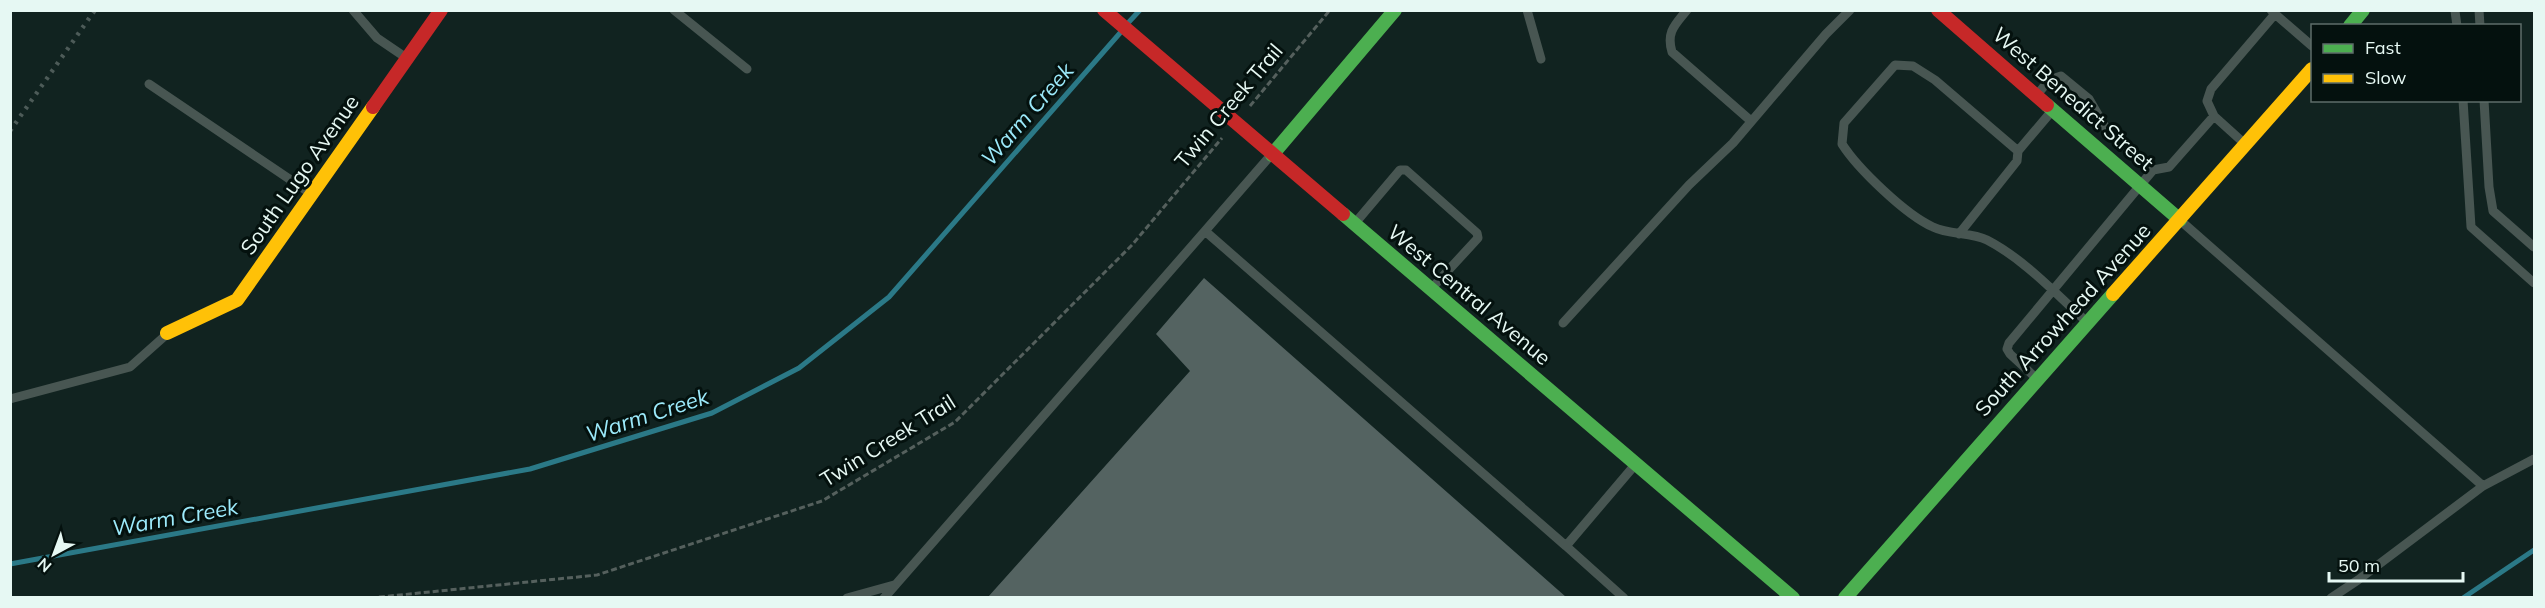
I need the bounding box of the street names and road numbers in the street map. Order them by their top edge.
street label: West Benedict Street [1988,21,2160,175]
street label: Twin Creek Trail [1169,38,1288,173]
street label: South Lugo Avenue [234,90,364,259]
street label: West Central Avenue [1383,218,1557,370]
street label: South Arrowhead Avenue [1969,218,2156,421]
street label: Twin Creek Trail [815,388,960,492]

